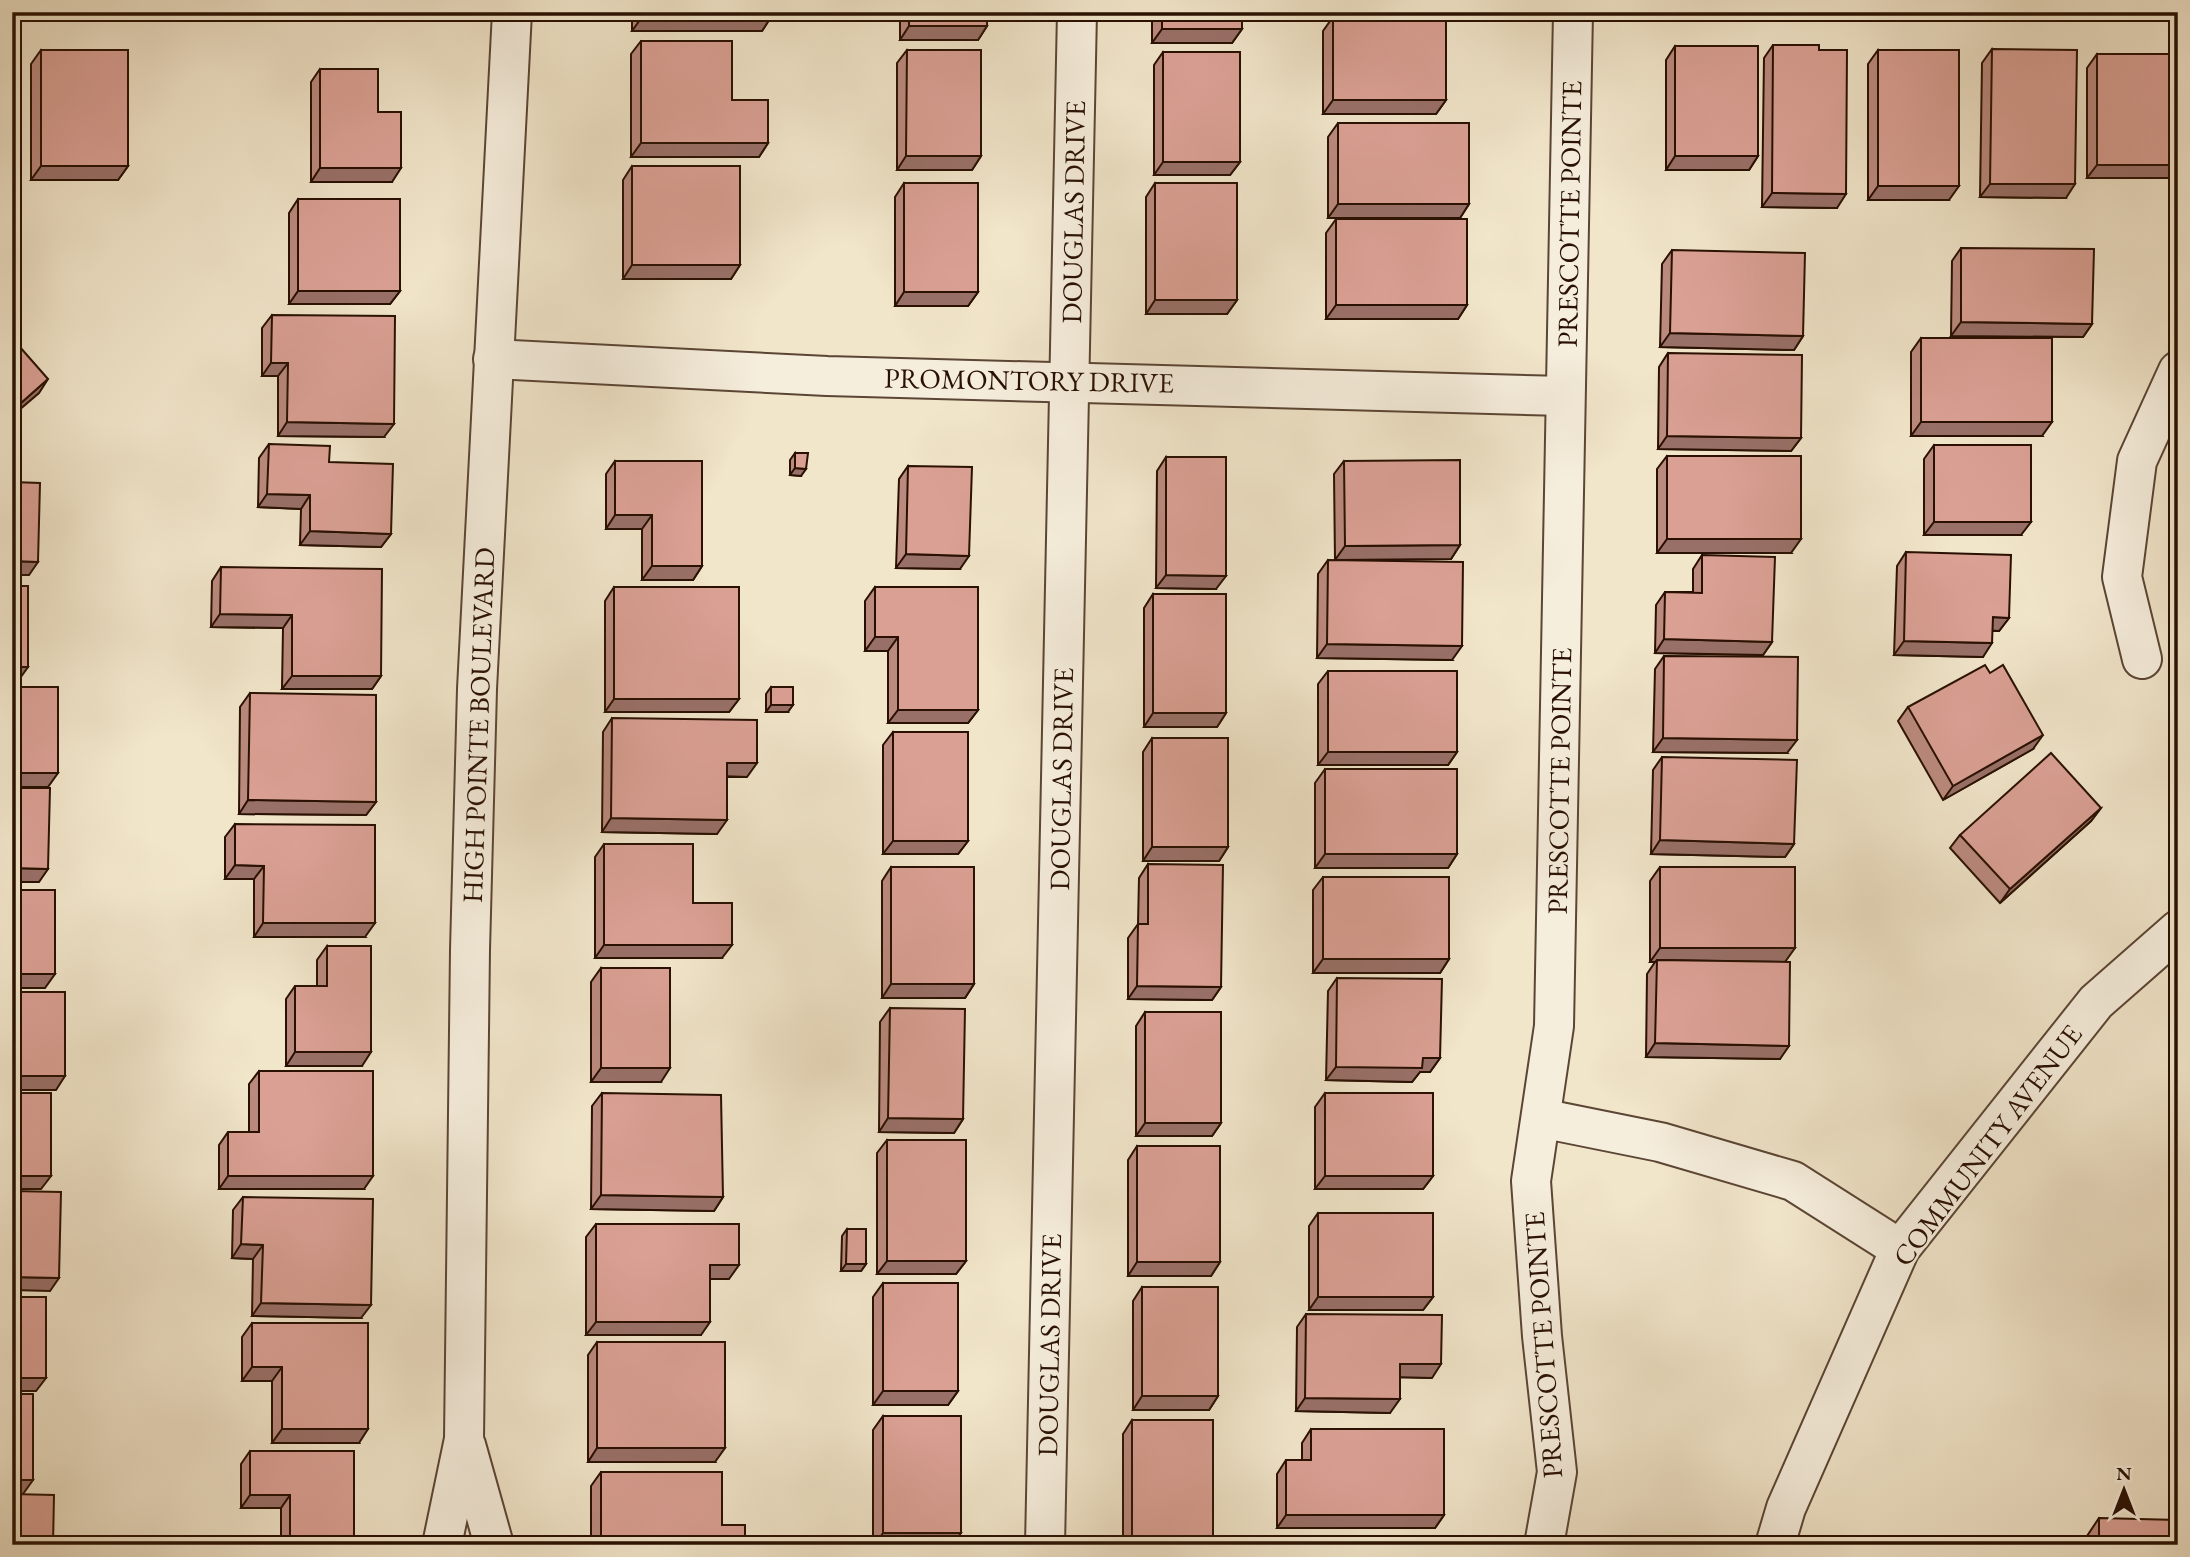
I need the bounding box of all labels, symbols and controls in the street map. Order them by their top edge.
street label: PRESCOTTE POINTE [1549,80,1589,348]
street label: DOUGLAS DRIVE [1053,100,1093,324]
street label: PROMONTORY DRIVE [884,359,1174,401]
street label: HIGH POINTE BOULEVARD [454,547,502,903]
street label: PRESCOTTE POINTE [1539,647,1579,915]
street label: DOUGLAS DRIVE [1041,667,1081,891]
street label: COMMUNITY AVENUE [1884,1017,2090,1273]
street label: PRESCOTTE POINTE [1516,1210,1570,1479]
street label: DOUGLAS DRIVE [1029,1233,1069,1457]
north arrow [2088,1456,2158,1526]
text: N [2116,1461,2132,1486]

